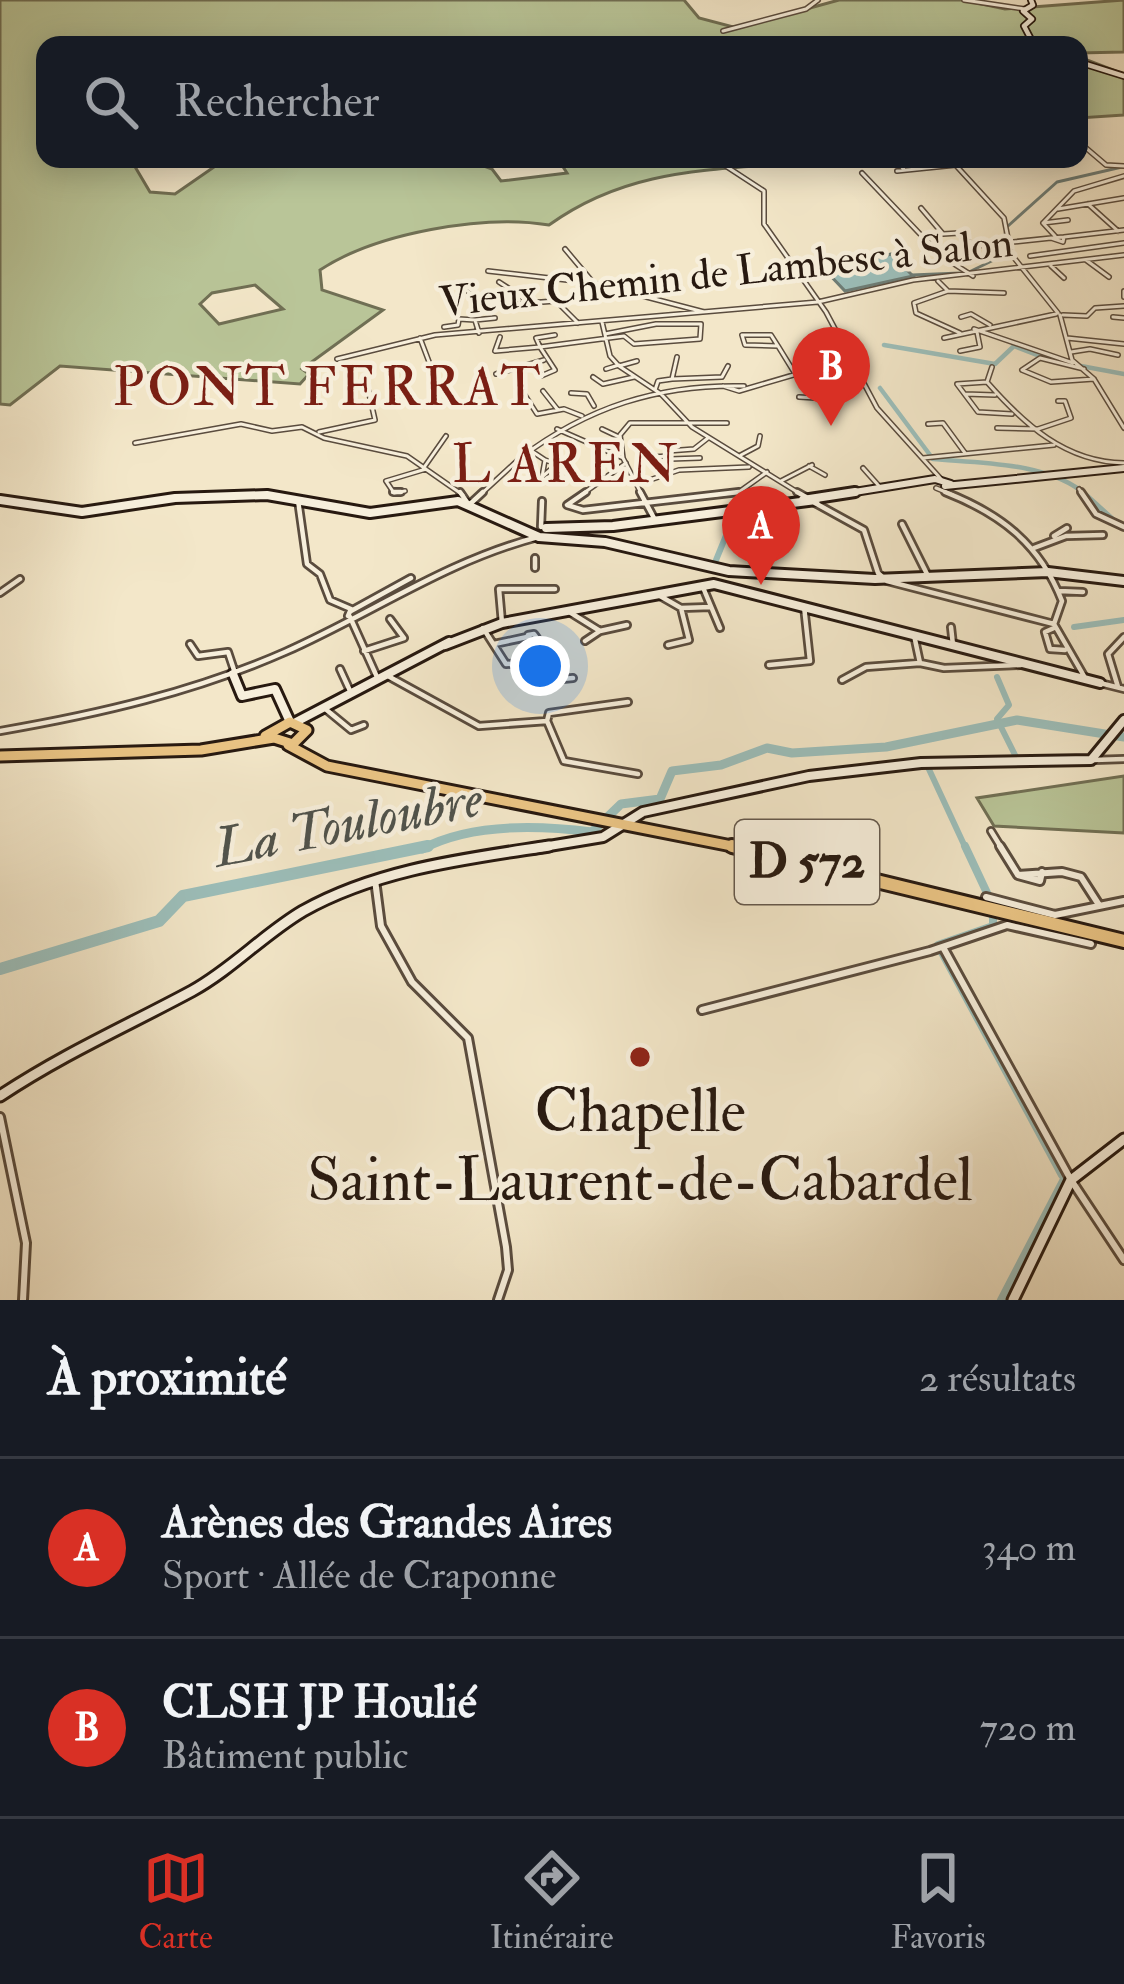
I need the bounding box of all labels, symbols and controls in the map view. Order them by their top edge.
search box [36,36,1088,168]
icon: search [78,69,144,135]
text: Rechercher [174,74,379,130]
street label: Vieux Chemin de Lambesc à Salon [437,217,1015,329]
pin: B [792,327,870,426]
district label: PONT FERRAT [113,354,543,422]
district label: L AREN [452,431,680,499]
pin: A [722,486,800,585]
your location [510,636,570,696]
water label: La Touloubre [206,764,489,884]
road number: D 572 [735,820,879,904]
marker: Chapelle Saint-Laurent-de-Cabardel [627,1044,653,1070]
place label: Chapelle Saint-Laurent-de-Cabardel [307,1075,973,1219]
text: À proximité [48,1346,287,1410]
text: 2 résultats [919,1354,1076,1403]
text: Arènes des Grandes Aires [162,1495,612,1551]
text: A [75,1523,99,1572]
text: 340 m [982,1523,1076,1572]
text: Sport · Allée de Craponne [162,1551,556,1600]
text: CLSH JP Houlié [162,1675,476,1731]
text: B [74,1703,100,1752]
text: 720 m [980,1703,1076,1752]
text: Bâtiment public [162,1731,408,1780]
tab: Carte [138,1845,213,1958]
tab: Itinéraire [490,1845,614,1958]
tab: Favoris [890,1845,986,1958]

